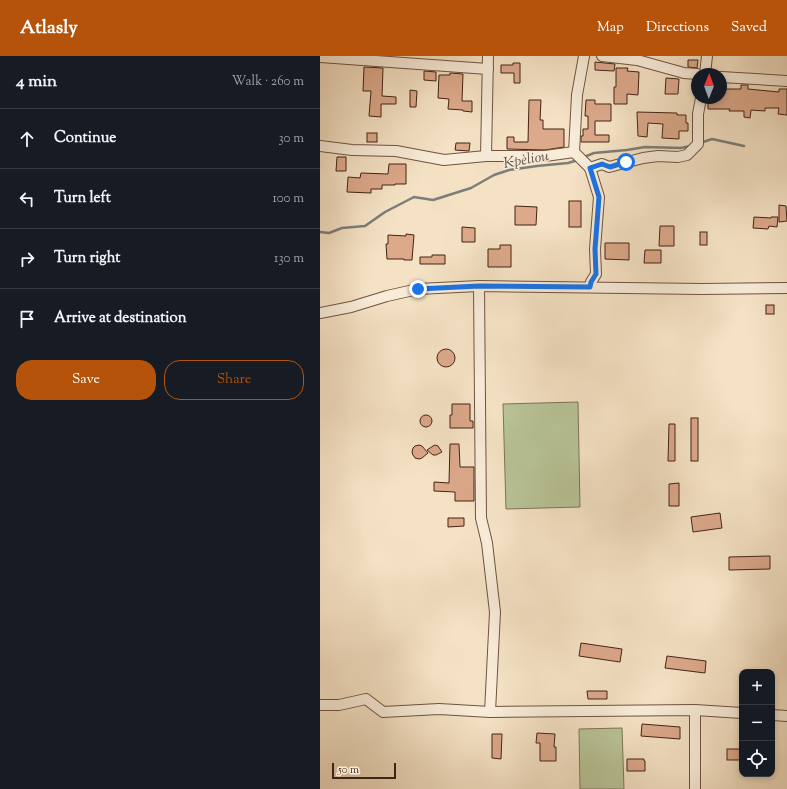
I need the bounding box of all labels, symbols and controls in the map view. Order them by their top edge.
text: Atlasly [20,15,78,42]
text: Map [597,18,624,38]
text: Directions [646,18,709,38]
text: Saved [731,18,767,38]
north arrow [691,68,727,104]
text: 4 min [16,70,57,94]
text: Walk · 260 m [232,73,304,91]
icon: ahead [16,128,38,150]
text: Continue [54,128,116,149]
text: 30 m [278,130,304,148]
water label: Kpèliou [502,146,551,175]
route start [617,153,635,171]
icon: left [16,188,38,210]
text: Turn left [54,188,111,209]
text: 100 m [272,190,304,208]
icon: right [16,248,38,270]
text: Turn right [54,248,120,269]
text: 130 m [274,250,304,268]
route end [409,280,427,298]
icon: arrive [16,308,38,330]
text: Arrive at destination [54,308,187,329]
button: Save [16,360,156,400]
button: Share [164,360,304,400]
map controls [739,669,775,777]
button: + [739,669,775,705]
button: − [739,705,775,741]
button: locate [739,741,775,777]
scale bar [332,761,396,780]
text: 50 m [338,762,359,778]

